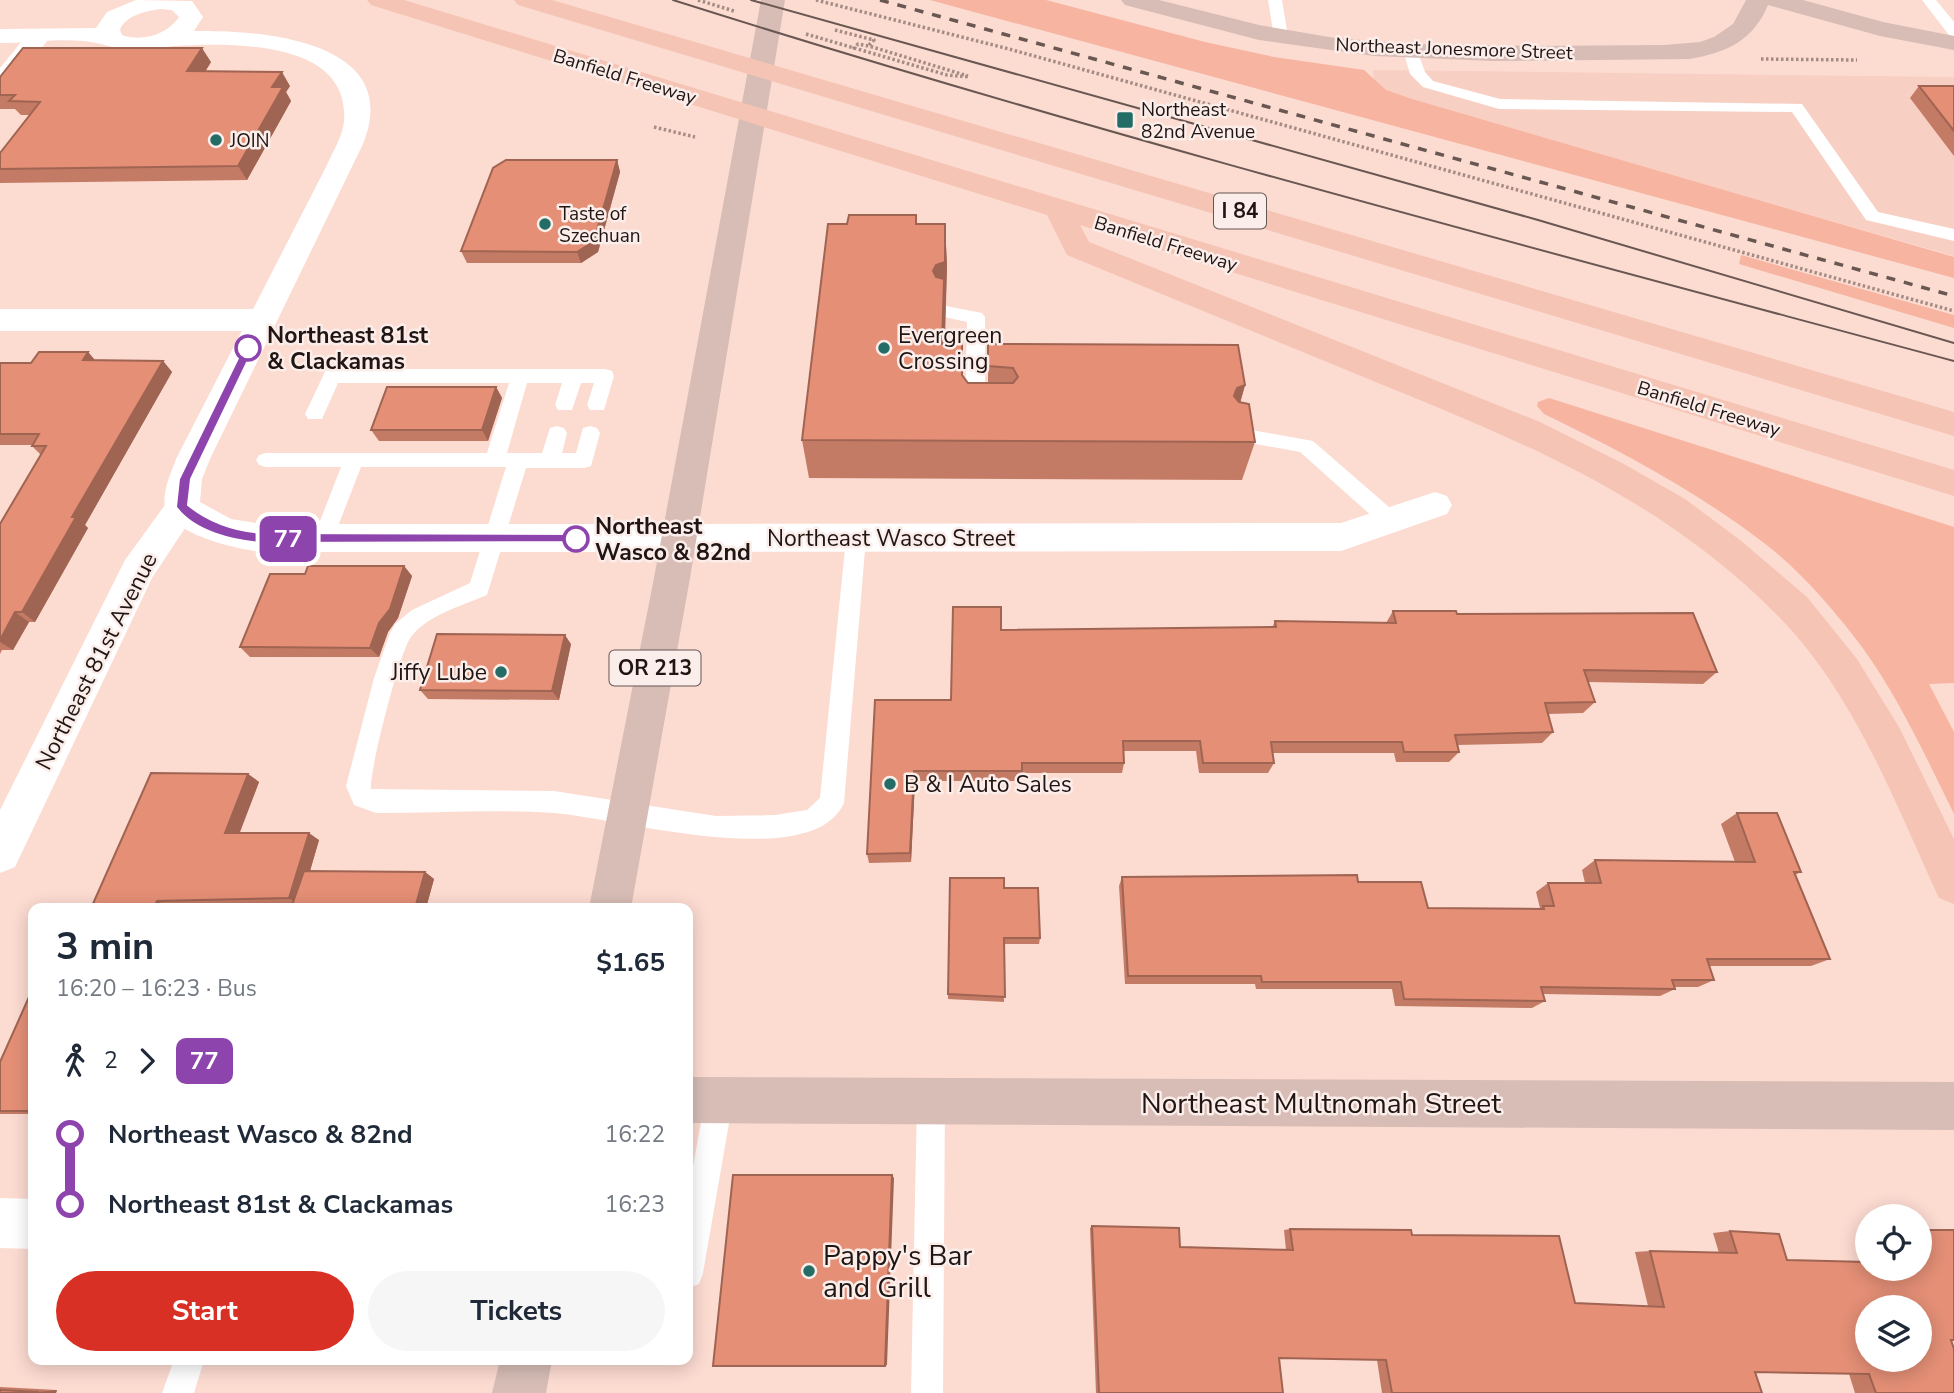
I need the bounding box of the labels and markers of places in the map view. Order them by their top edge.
place label: Northeast 82nd Avenue [1141,97,1255,145]
marker: Northeast 82nd Avenue [1115,110,1135,130]
place label: JOIN [229,128,270,154]
marker: JOIN [208,132,224,148]
place label: Taste of Szechuan [559,201,641,249]
marker: Taste of Szechuan [537,216,553,232]
place label: Northeast 81st & Clackamas [267,320,428,377]
place label: Evergreen Crossing [898,320,1002,377]
marker: Northeast 81st & Clackamas [235,335,261,361]
marker: Evergreen Crossing [876,340,892,356]
place label: Northeast Wasco & 82nd [595,511,751,568]
marker: Northeast Wasco & 82nd [563,526,589,552]
place label: Jiffy Lube [390,657,487,688]
marker: Jiffy Lube [493,664,509,680]
place label: B & I Auto Sales [904,769,1072,800]
marker: B & I Auto Sales [882,776,898,792]
place label: Pappy's Bar and Grill [823,1237,972,1307]
marker: Pappy's Bar and Grill [801,1263,817,1279]

